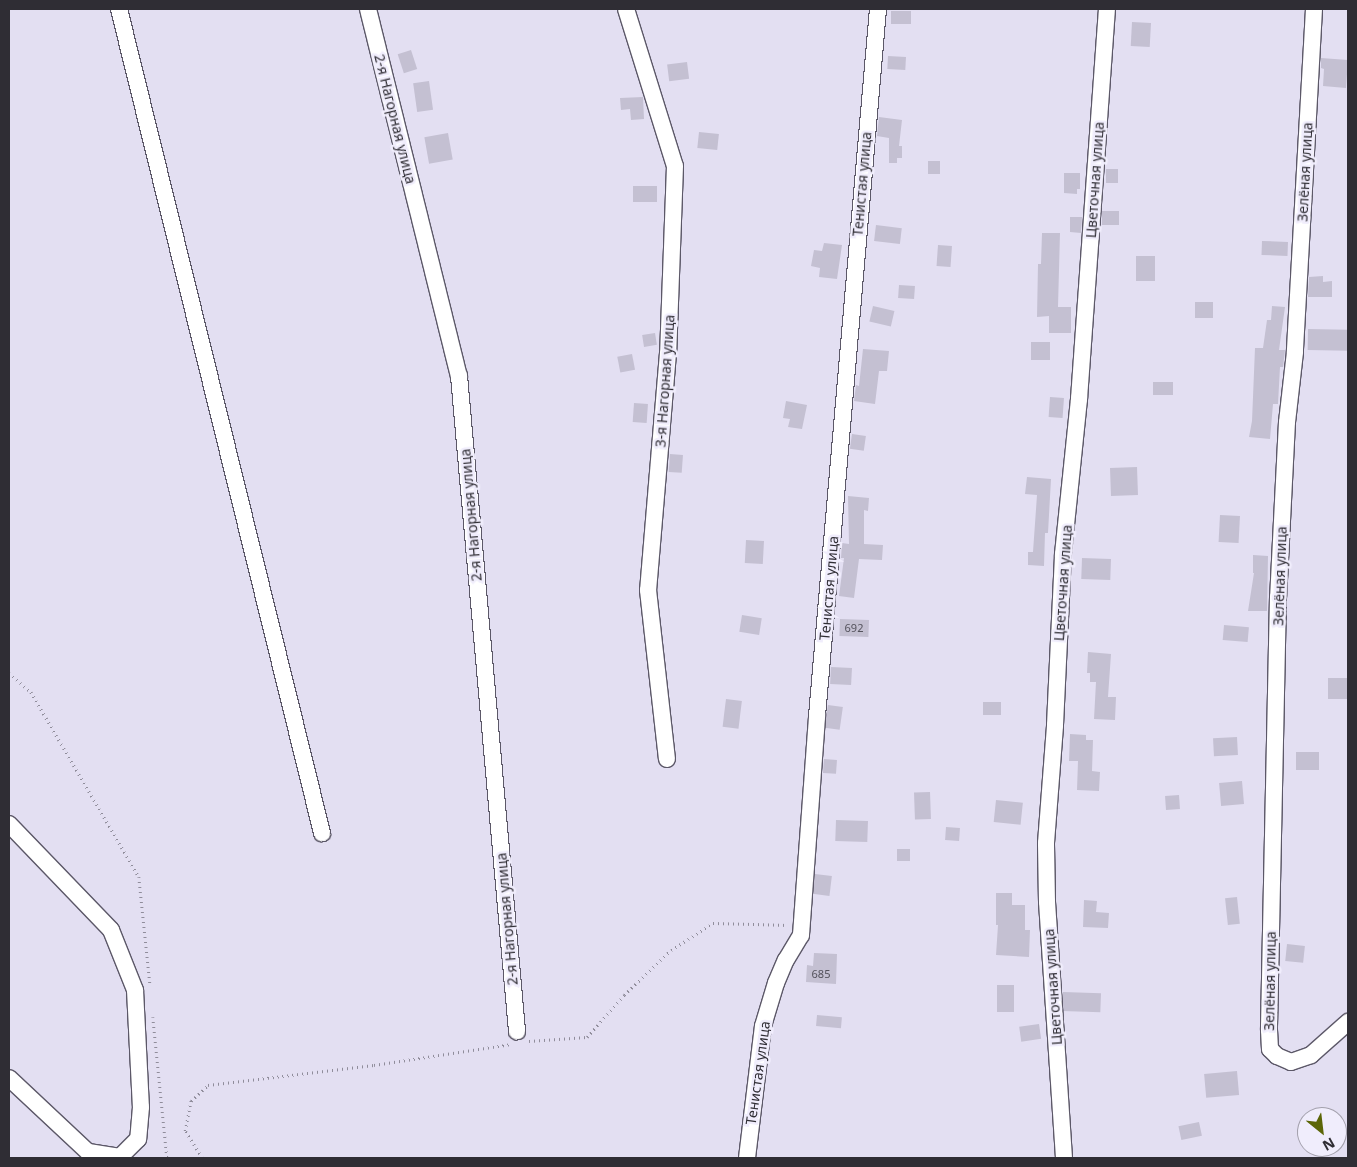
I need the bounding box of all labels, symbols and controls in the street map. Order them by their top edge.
street label: 2-я Нагорная улица [371,52,419,186]
street label: Цветочная улица [1083,121,1107,239]
street label: Зелёная улица [1294,122,1316,222]
street label: Тенистая улица [849,131,875,237]
street label: 3-я Нагорная улица [652,314,678,448]
street label: 2-я Нагорная улица [457,448,485,582]
street label: Цветочная улица [1051,524,1075,642]
street label: Зелёная улица [1270,526,1290,626]
street label: Тенистая улица [816,535,842,641]
house number: 692 [845,621,863,635]
street label: 2-я Нагорная улица [493,852,521,986]
street label: Цветочная улица [1041,928,1065,1046]
street label: Зелёная улица [1261,931,1279,1031]
house number: 685 [812,967,830,981]
street label: Тенистая улица [742,1020,774,1126]
north arrow [1297,1107,1347,1157]
text: N [1319,1134,1339,1156]

